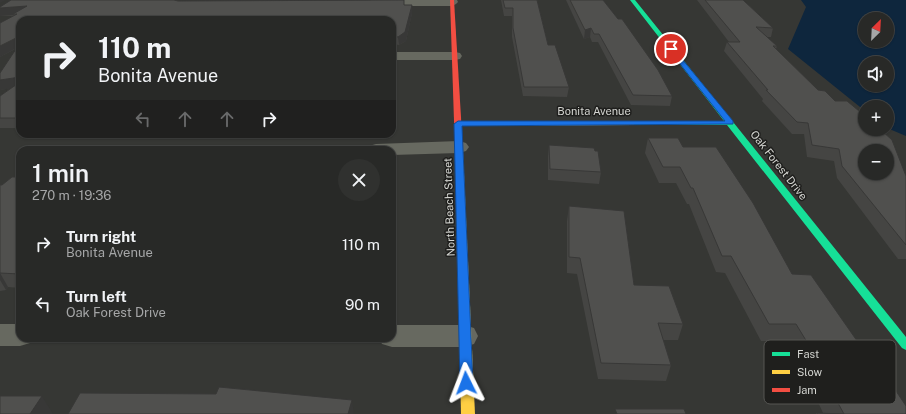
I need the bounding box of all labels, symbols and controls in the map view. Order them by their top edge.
north arrow [858,12,894,48]
map controls [858,12,894,180]
text: 110 m [98,31,171,64]
icon: right [32,32,84,84]
pin [654,32,688,66]
icon: arrive [660,38,682,60]
button: sound [858,56,894,92]
text: Bonita Avenue [98,65,218,86]
button: + [858,100,894,136]
street label: Bonita Avenue [557,105,631,117]
icon: left [132,108,154,130]
icon: ahead [174,108,196,130]
icon: ahead [216,108,238,130]
icon: right [258,108,280,130]
street label: Oak Forest Drive [748,128,810,202]
button: − [858,144,894,180]
street label: North Beach Street [441,158,457,256]
text: 1 min [32,159,89,187]
button: close [338,159,380,201]
text: 270 m · 19:36 [32,188,111,203]
text: Turn right [66,228,136,245]
icon: right [32,233,54,255]
text: 110 m [342,236,380,253]
text: Bonita Avenue [66,245,153,260]
text: Turn left [66,288,127,305]
icon: left [32,293,54,315]
text: 90 m [345,296,380,313]
text: Oak Forest Drive [66,305,166,320]
legend [764,340,896,404]
text: Fast [797,348,819,360]
position arrow [445,362,487,404]
text: Slow [797,366,823,378]
text: Jam [797,384,817,396]

